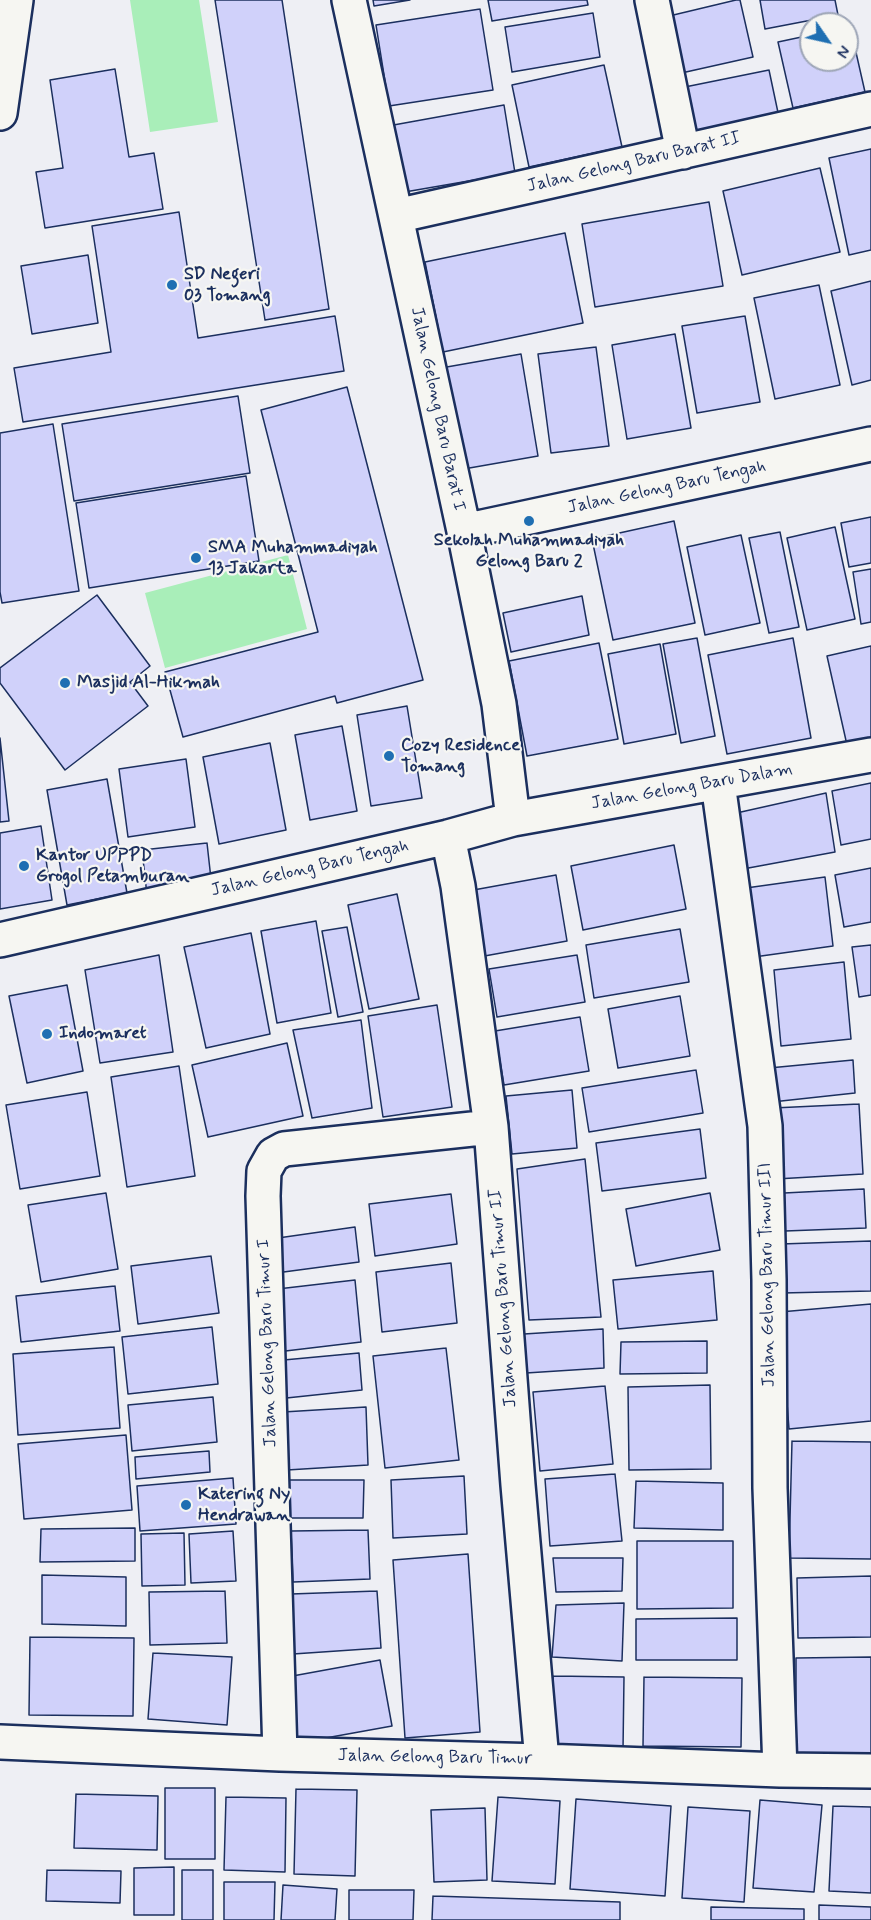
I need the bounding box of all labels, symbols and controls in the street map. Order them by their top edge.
north arrow [799,12,859,72]
text: N [831,41,854,62]
street label: Jalan Gelong Baru Barat II [525,128,743,198]
place label: SD Negeri 03 Tomang [184,264,271,306]
marker: SD Negeri 03 Tomang [165,278,179,292]
street label: Jalan Gelong Baru Barat I [405,305,469,513]
street label: Jalan Gelong Baru Tengah [566,456,768,520]
marker: Sekolah Muhammadiyah Gelong Baru 2 [522,514,536,528]
place label: Sekolah Muhammadiyah Gelong Baru 2 [434,530,624,572]
place label: SMA Muhammadiyah 13 Jakarta [208,537,378,580]
marker: SMA Muhammadiyah 13 Jakarta [189,551,203,565]
place label: Masjid Al-Hikmah [77,672,220,694]
marker: Masjid Al-Hikmah [58,676,72,690]
place label: Cozy Residence Tomang [401,735,520,777]
marker: Cozy Residence Tomang [382,749,396,763]
street label: Jalan Gelong Baru Dalam [590,759,794,815]
street label: Jalan Gelong Baru Tengah [209,836,411,902]
place label: Kantor UPPPD Grogol Petamburan [36,845,189,888]
marker: Kantor UPPPD Grogol Petamburan [17,859,31,873]
place label: Indomaret [59,1023,147,1045]
marker: Indomaret [40,1027,54,1041]
street label: Jalan Gelong Baru Timur III [755,1162,781,1388]
street label: Jalan Gelong Baru Timur II [486,1188,522,1408]
street label: Jalan Gelong Baru Timur I [254,1238,282,1448]
place label: Katering Ny Hendrawan [198,1484,290,1526]
marker: Katering Ny Hendrawan [179,1498,193,1512]
street label: Jalan Gelong Baru Timur [338,1746,532,1770]

